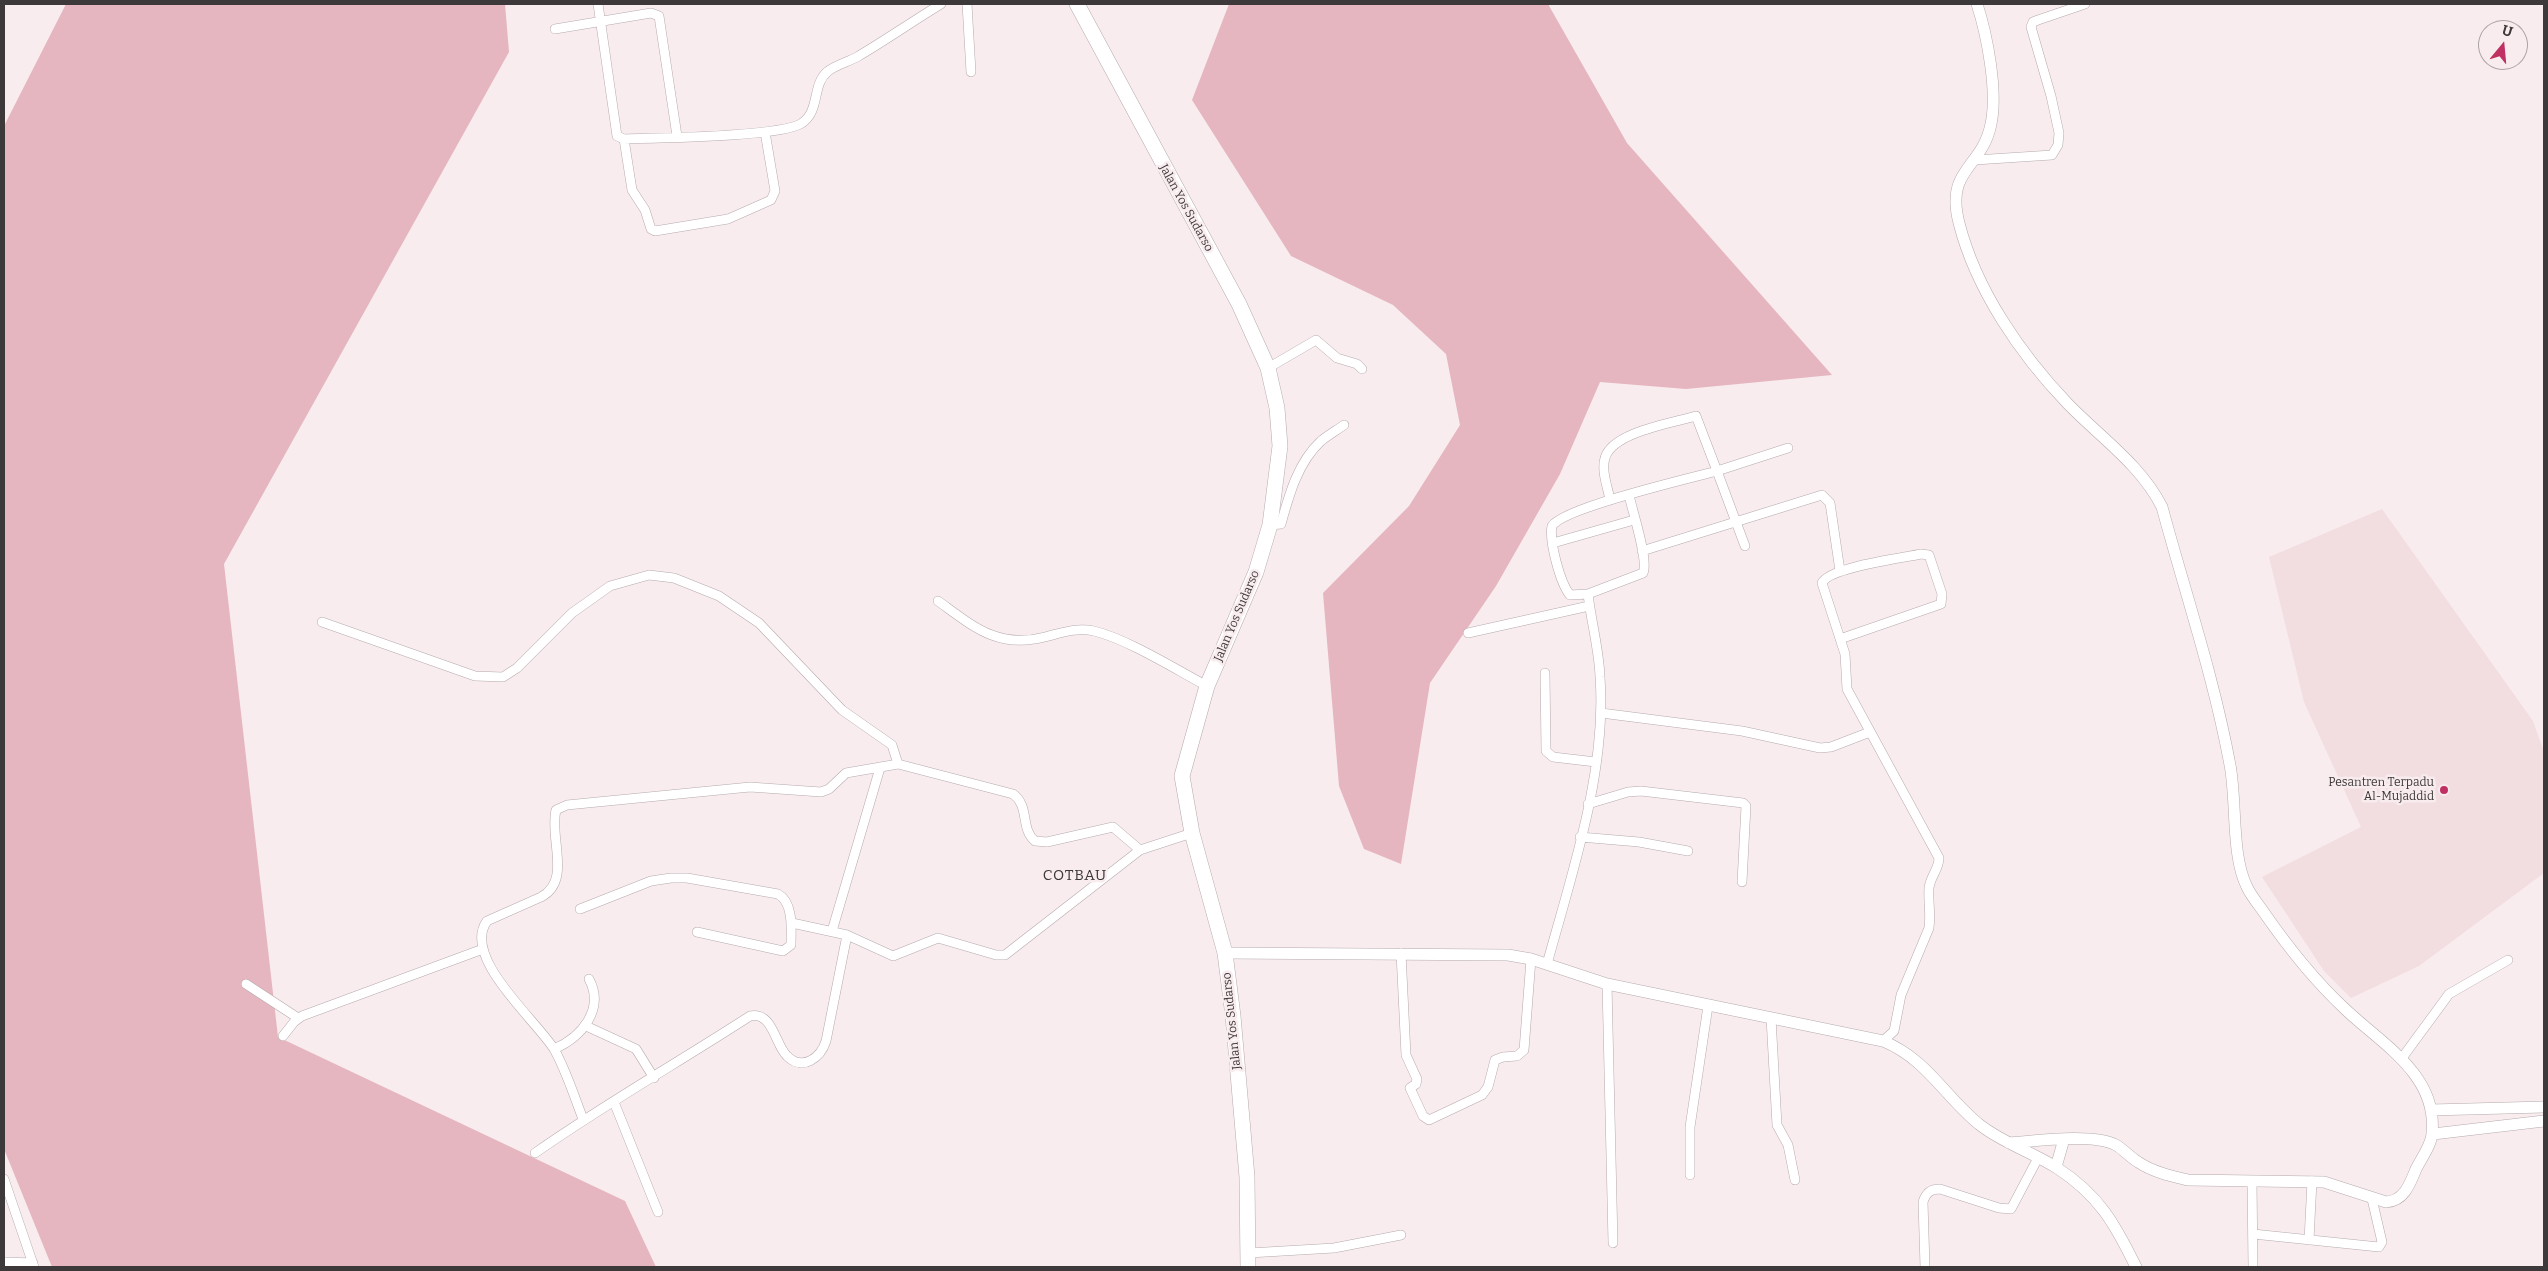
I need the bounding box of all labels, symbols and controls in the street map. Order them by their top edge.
north arrow [2478,20,2528,70]
text: U [2500,21,2515,41]
street label: Jalan Yos Sudarso [1156,162,1216,254]
street label: Jalan Yos Sudarso [1211,568,1263,664]
place label: Pesantren Terpadu Al-Mujaddid [2328,776,2434,804]
marker: Pesantren Terpadu Al-Mujaddid [2438,784,2450,796]
district label: COTBAU [1042,867,1108,885]
street label: Jalan Yos Sudarso [1220,972,1244,1070]

